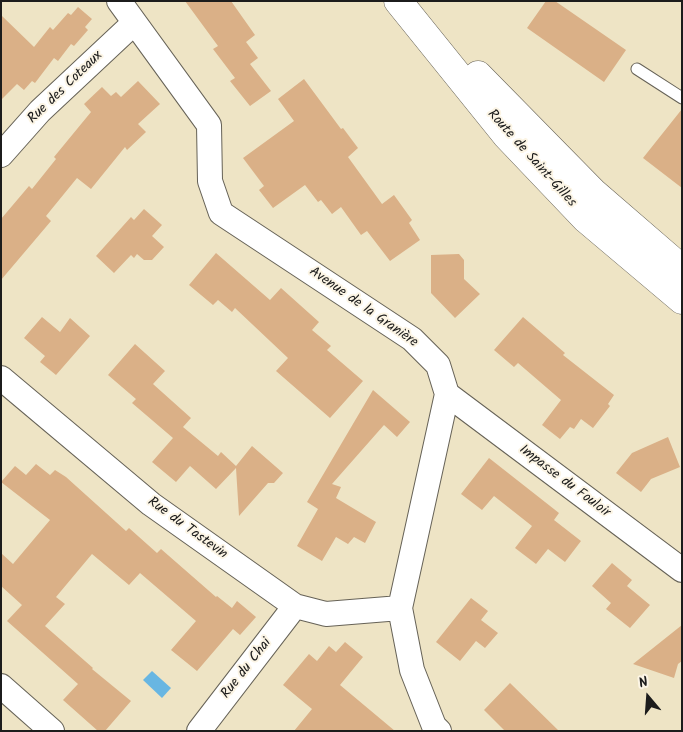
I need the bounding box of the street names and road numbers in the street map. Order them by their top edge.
street label: Rue des Coteaux [25,48,107,128]
street label: Route de Saint-Gilles [483,107,579,211]
street label: Avenue de la Granière [305,264,421,352]
street label: Impasse du Fouloir [515,442,613,522]
street label: Rue du Tastevin [144,494,230,564]
street label: Rue du Chai [218,635,276,703]

